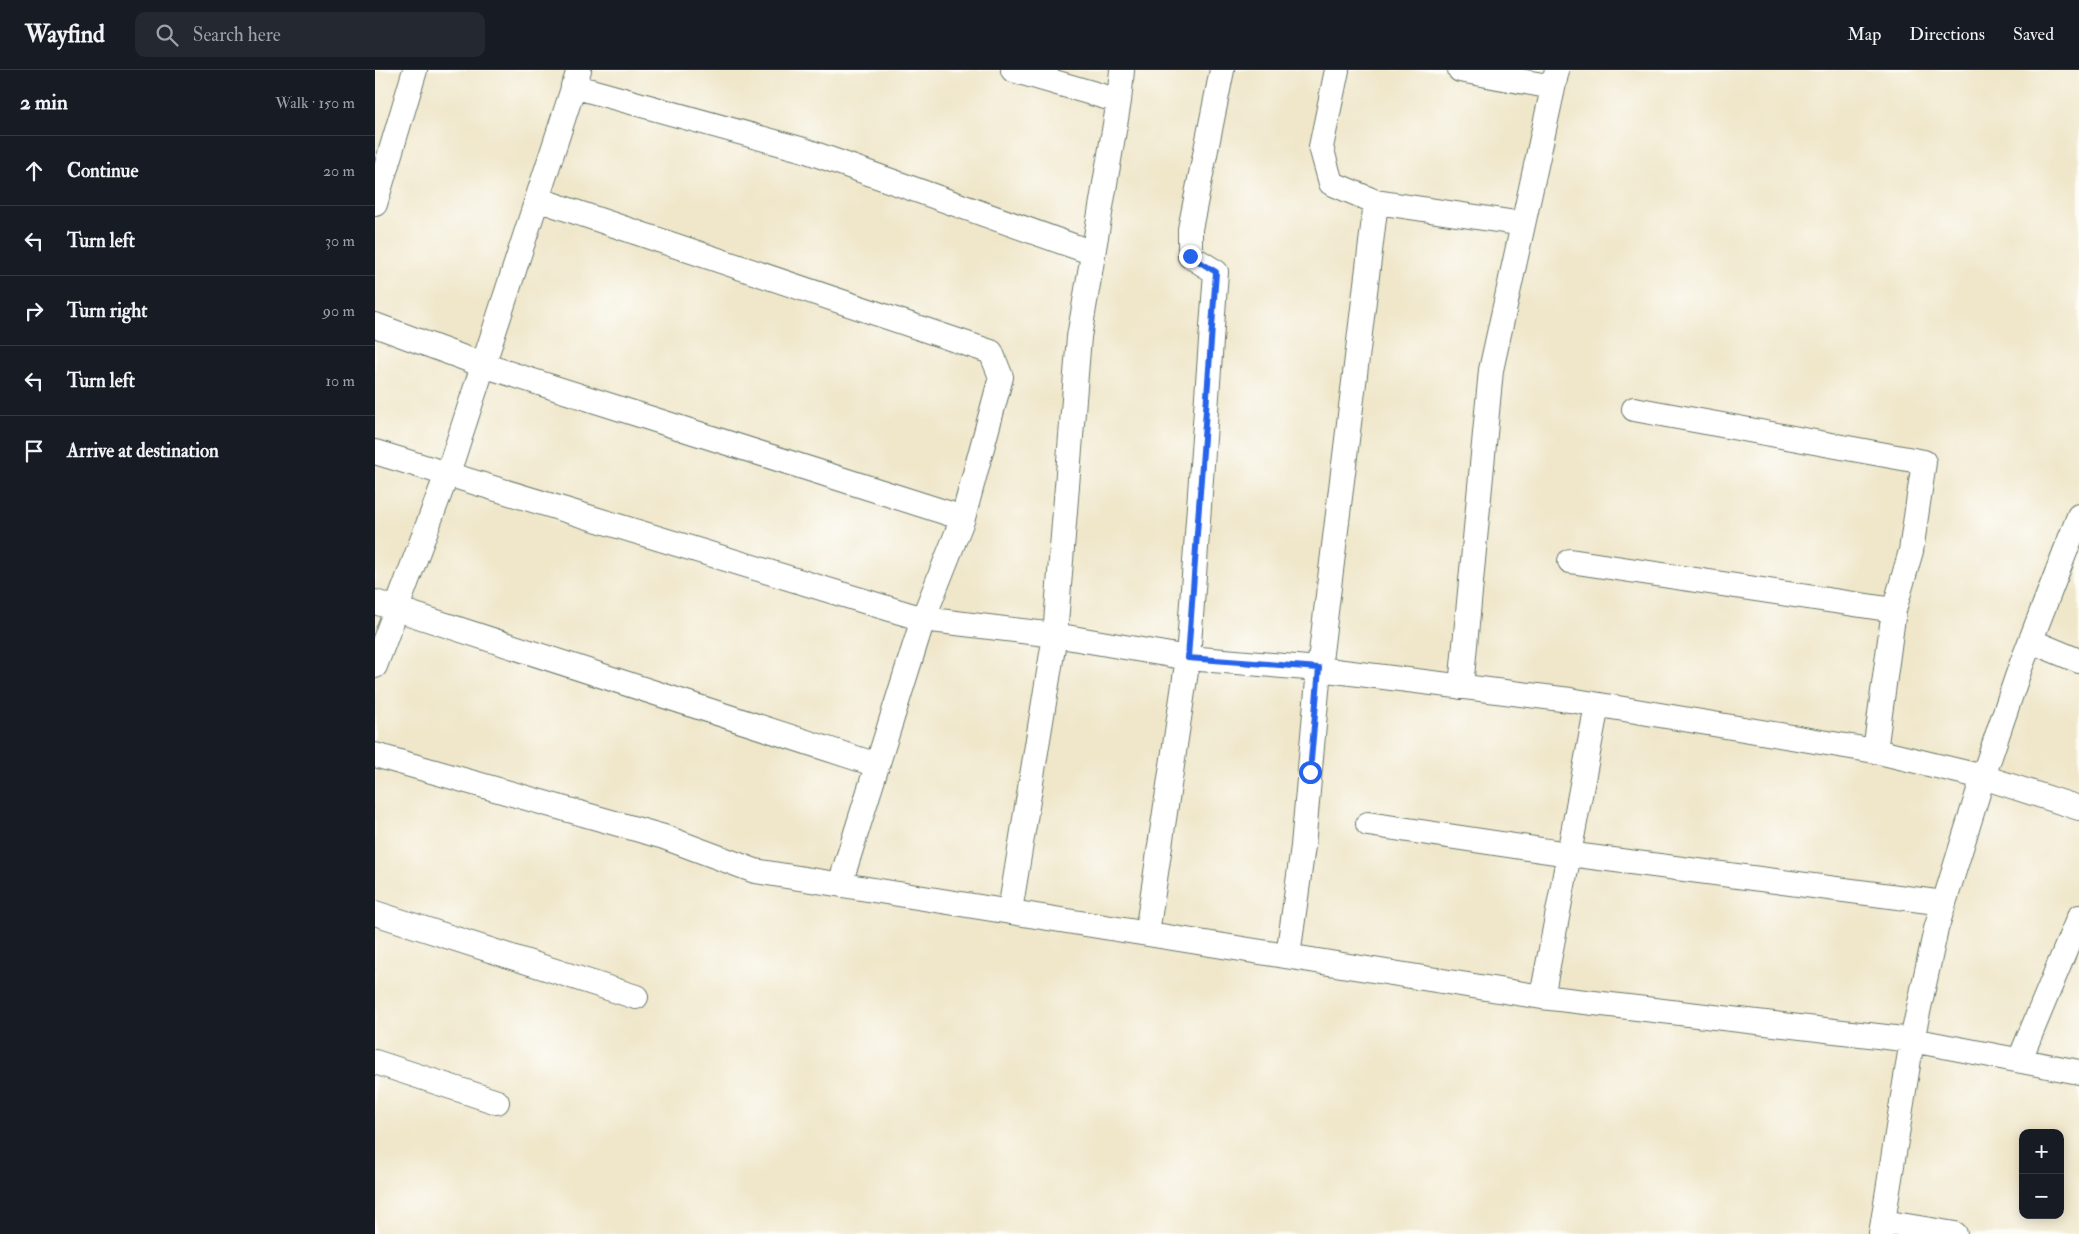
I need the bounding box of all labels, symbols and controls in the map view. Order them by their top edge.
search box [135,12,485,57]
text: Wayfind [25,19,105,50]
icon: search [153,21,181,49]
text: Search here [193,23,281,47]
text: Map [1848,23,1881,46]
text: Directions [1909,23,1985,46]
text: Saved [2013,23,2054,46]
text: 2 min [20,89,68,116]
text: Walk · 150 m [275,93,355,113]
icon: ahead [20,157,48,185]
text: Continue [67,159,138,183]
text: 20 m [323,161,355,181]
icon: left [20,227,48,255]
text: Turn left [67,229,135,253]
text: 30 m [325,231,355,251]
route end [1179,245,1202,268]
icon: right [20,297,48,325]
text: Turn right [67,299,147,323]
text: 90 m [323,301,355,321]
icon: left [20,367,48,395]
text: Turn left [67,369,135,393]
text: 10 m [325,371,355,391]
icon: arrive [20,437,48,465]
text: Arrive at destination [67,439,219,463]
route start [1299,761,1322,784]
map controls [2019,1129,2064,1219]
button: + [2019,1129,2064,1174]
button: − [2019,1174,2064,1219]

